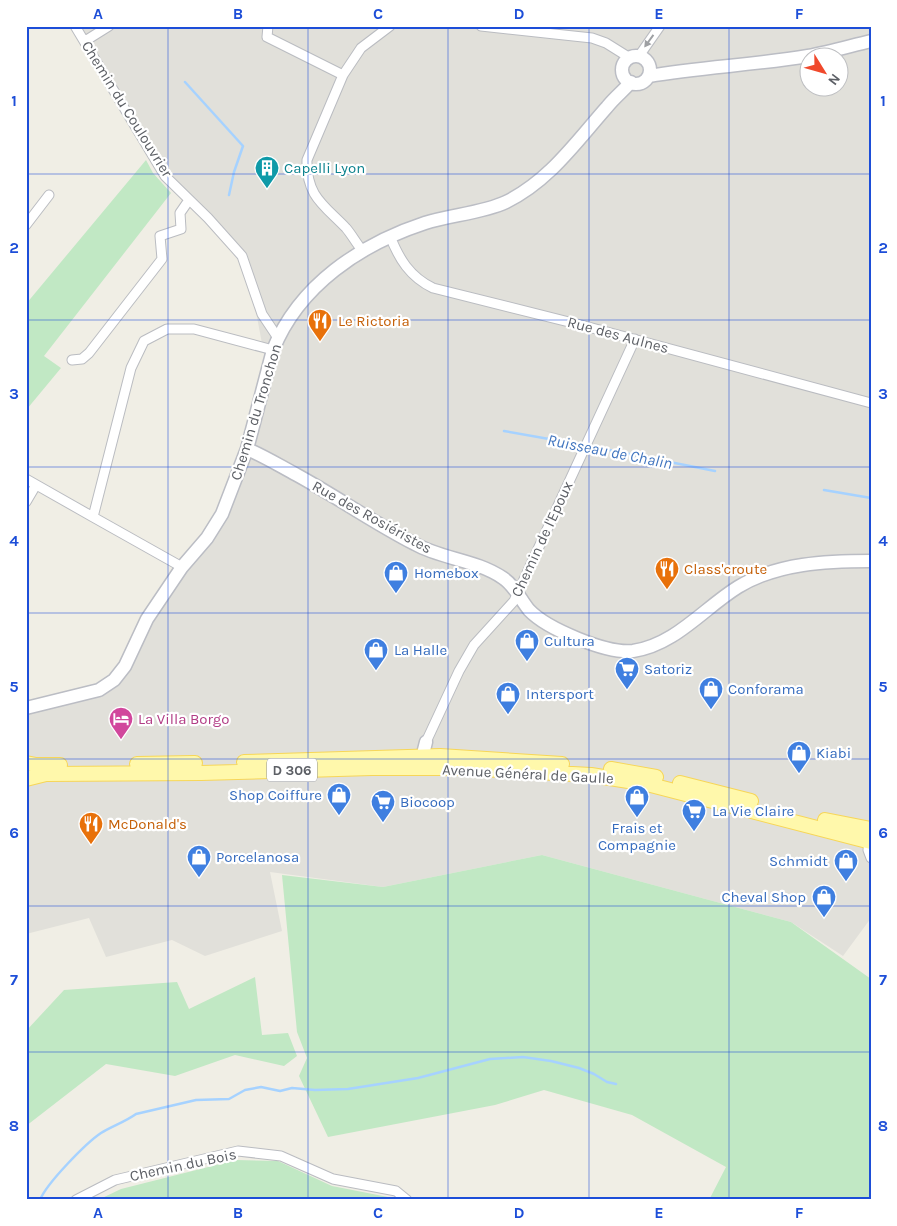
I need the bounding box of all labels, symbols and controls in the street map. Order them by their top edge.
text: A [93,4,103,23]
text: B [233,4,243,23]
text: C [373,4,383,23]
text: D [514,4,525,23]
text: E [654,4,664,23]
text: F [795,4,804,23]
one-way arrow [644,34,654,48]
street label: Chemin du Coulouvrier [78,38,177,181]
north arrow [800,48,850,98]
text: N [824,70,844,89]
text: 1 [11,91,17,110]
text: 1 [880,91,886,110]
building icon: Capelli Lyon [254,155,280,189]
place label: Capelli Lyon [284,159,365,177]
text: 2 [9,238,19,257]
text: 2 [878,238,888,257]
restaurant icon: Le Rictoria [307,308,333,342]
place label: Le Rictoria [338,312,410,330]
street label: Rue des Aulnes [565,313,671,357]
street label: Chemin du Tronchon [227,342,285,482]
text: 3 [9,384,19,403]
text: 3 [878,384,888,403]
water label: Ruisseau de Chalin [546,430,674,473]
street label: Rue des Rosiéristes [309,477,435,557]
street label: Chemin de l'Epoux [507,478,577,600]
text: 4 [9,531,19,550]
text: 4 [878,531,888,550]
restaurant icon: Class'croute [654,556,680,590]
shop icon: Homebox [383,560,409,594]
place label: Class'croute [684,560,767,578]
place label: Homebox [414,564,479,582]
shop icon: Cultura [514,628,540,662]
place label: Cultura [544,632,595,650]
shop icon: La Halle [363,637,389,671]
place label: La Halle [394,641,447,659]
supermarket icon: Satoriz [614,656,640,690]
place label: Satoriz [644,660,692,678]
shop icon: Conforama [698,676,724,710]
text: 5 [9,677,19,696]
text: 5 [878,677,888,696]
place label: Conforama [728,680,804,698]
shop icon: Intersport [495,681,521,715]
place label: Intersport [526,685,594,703]
hotel icon: La Villa Borgo [108,706,134,740]
place label: La Villa Borgo [138,710,229,728]
shop icon: Kiabi [786,740,812,774]
place label: Kiabi [816,744,851,762]
road number: D 306 [267,758,317,782]
street label: Avenue Général de Gaulle [442,761,614,787]
shop icon: Shop Coiffure [326,782,352,816]
shop icon: Frais et Compagnie [624,784,650,818]
place label: Shop Coiffure [229,786,322,804]
supermarket icon: Biocoop [370,789,396,823]
place label: Biocoop [400,793,455,811]
supermarket icon: La Vie Claire [681,798,707,832]
place label: La Vie Claire [712,802,794,820]
restaurant icon: McDonald's [78,811,104,845]
place label: McDonald's [108,815,187,833]
place label: Frais et Compagnie [598,819,676,854]
text: 6 [9,823,19,842]
text: 6 [878,823,888,842]
shop icon: Porcelanosa [186,844,212,878]
place label: Porcelanosa [216,848,299,866]
shop icon: Schmidt [833,848,859,882]
place label: Schmidt [769,852,828,870]
shop icon: Cheval Shop [811,884,837,918]
place label: Cheval Shop [721,888,806,906]
text: 7 [10,970,18,989]
text: 7 [879,970,887,989]
text: 8 [9,1116,19,1135]
text: 8 [878,1116,888,1135]
street label: Chemin du Bois [128,1145,238,1185]
text: A [93,1203,103,1222]
text: B [233,1203,243,1222]
text: C [373,1203,383,1222]
text: D [514,1203,525,1222]
text: E [654,1203,664,1222]
text: F [795,1203,804,1222]

